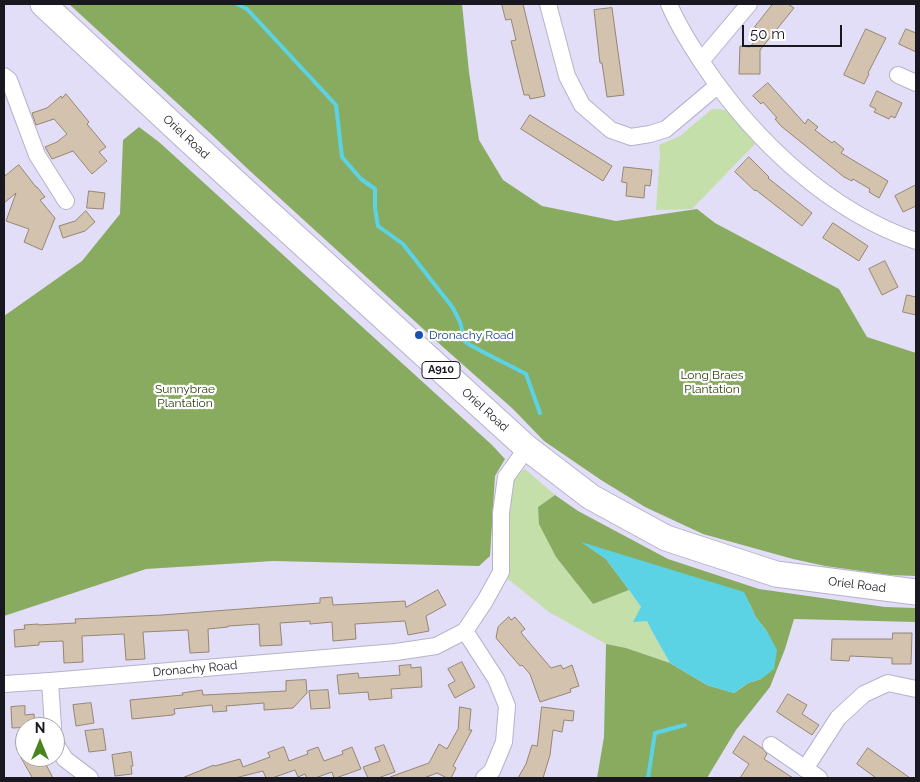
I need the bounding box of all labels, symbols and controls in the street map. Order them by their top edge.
scale bar [745,15,845,47]
text: 50 m [750,25,785,43]
street label: Oriel Road [160,112,212,162]
place label: Dronachy Road [429,328,514,342]
marker: Dronachy Road [413,329,425,341]
road number: A910 [422,362,460,378]
park label: Long Braes Plantation [680,368,744,396]
park label: Sunnybrae Plantation [155,382,215,410]
street label: Oriel Road [459,385,511,435]
street label: Oriel Road [827,574,887,596]
street label: Dronachy Road [152,658,238,680]
north arrow [15,717,65,767]
text: N [35,720,45,736]

